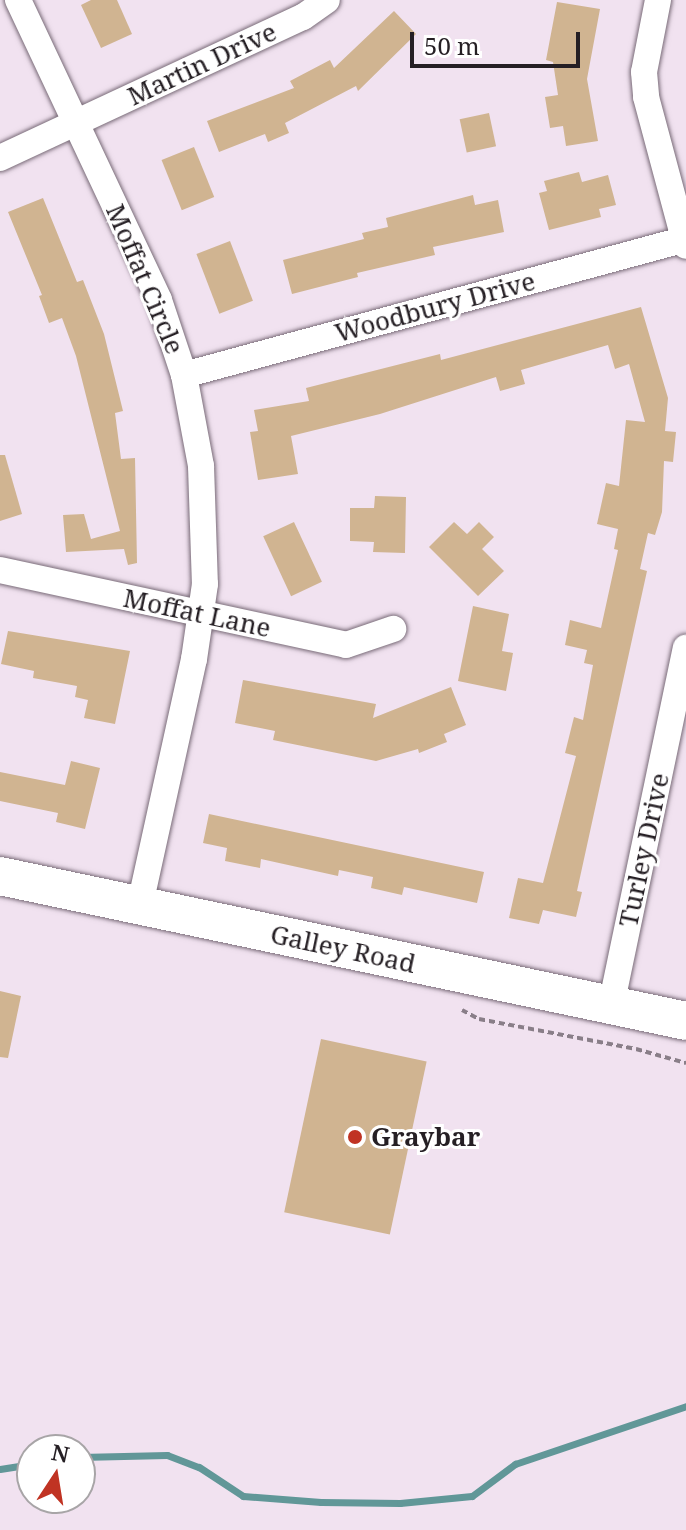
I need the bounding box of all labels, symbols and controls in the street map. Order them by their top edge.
street label: Martin Drive [123,16,281,112]
scale bar [414,16,584,66]
text: 50 m [424,29,480,62]
street label: Moffat Circle [99,199,191,359]
street label: Woodbury Drive [331,265,539,349]
street label: Moffat Lane [120,582,274,644]
street label: Turley Drive [612,770,676,930]
street label: Galley Road [268,918,418,980]
place label: Graybar [371,1121,480,1153]
marker: Graybar [346,1128,364,1146]
north arrow [16,1434,96,1514]
text: N [49,1436,72,1469]

